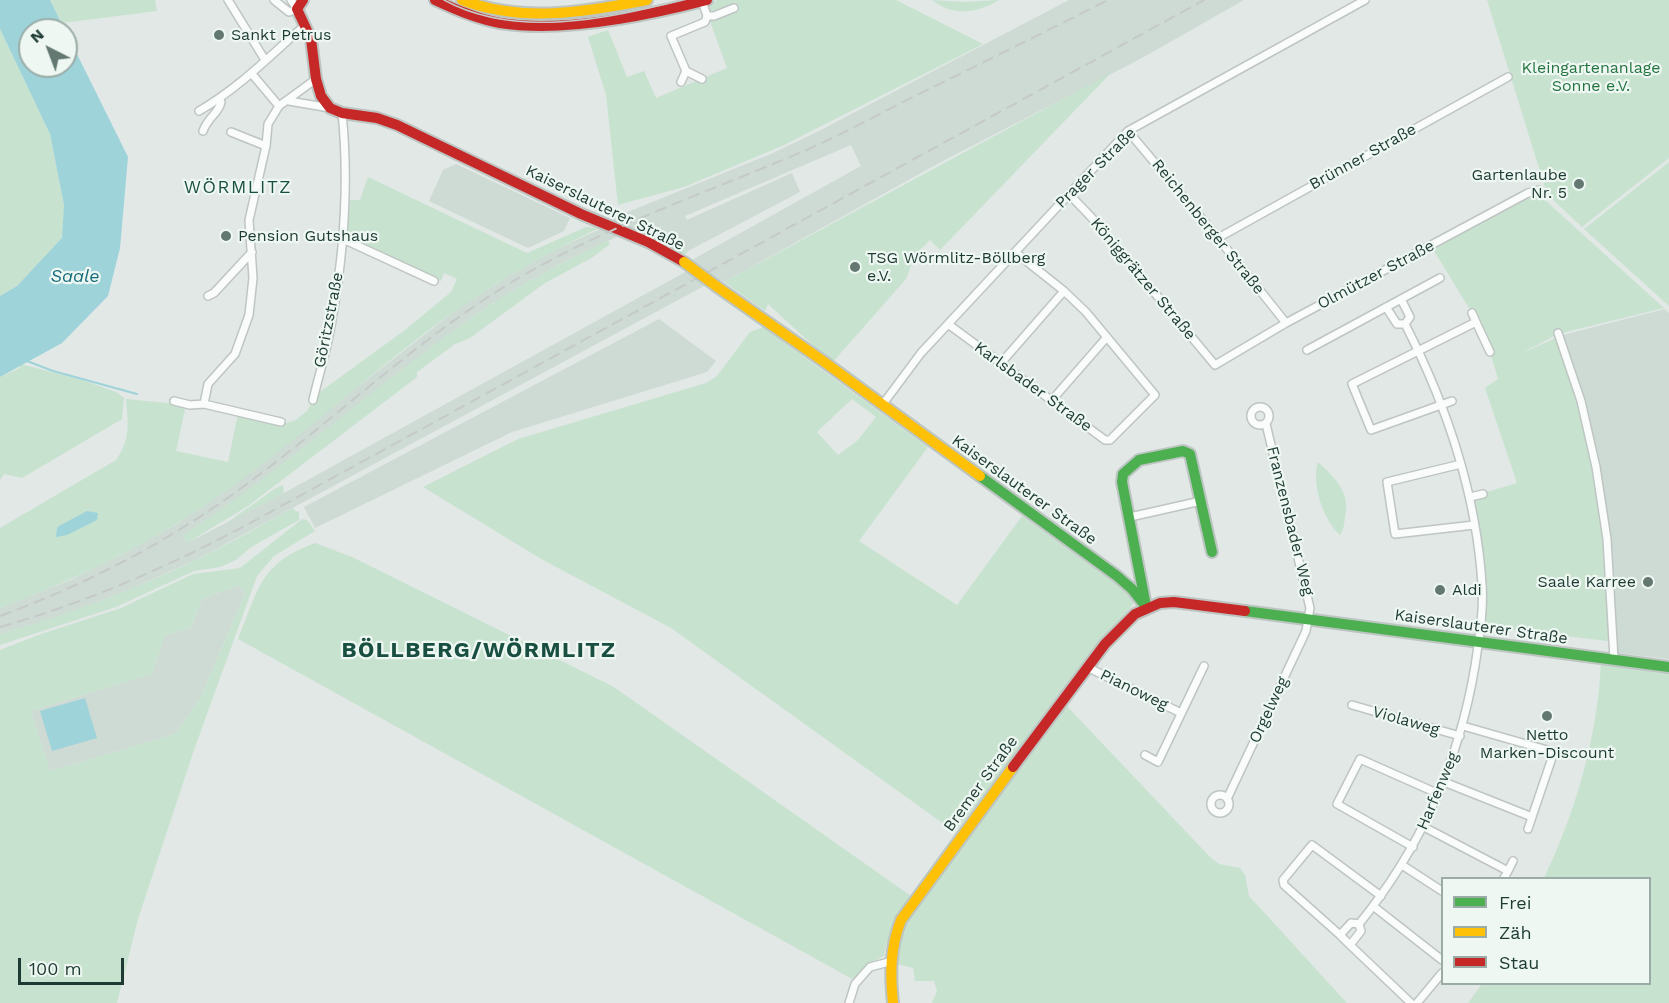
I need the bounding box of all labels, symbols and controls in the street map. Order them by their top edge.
north arrow [18,18,78,78]
text: N [26,25,48,47]
place label: Sankt Petrus [231,25,331,45]
marker: Sankt Petrus [212,28,226,42]
park label: Kleingartenanlage Sonne e.V. [1522,58,1660,96]
street label: Brünner Straße [1306,120,1420,194]
street label: Prager Straße [1052,124,1140,212]
street label: Reichenberger Straße [1148,156,1268,298]
street label: Kaiserslauterer Straße [522,161,688,255]
place label: Gartenlaube Nr. 5 [1471,165,1567,203]
district label: WÖRMLITZ [184,177,292,199]
marker: Gartenlaube Nr. 5 [1572,177,1586,191]
street label: Königgrätzer Straße [1086,214,1200,344]
place label: Pension Gutshaus [238,226,378,246]
marker: Pension Gutshaus [219,229,233,243]
street label: Olmützer Straße [1314,236,1438,314]
place label: TSG Wörmlitz-Böllberg e.V. [867,248,1045,286]
marker: TSG Wörmlitz-Böllberg e.V. [848,260,862,274]
water label: Saale [50,266,100,288]
street label: Göritzstraße [310,271,348,369]
street label: Karlsbader Straße [970,338,1096,436]
street label: Kaiserslauterer Straße [948,431,1100,549]
street label: Franzensbader Weg [1262,444,1318,598]
place label: Saale Karree [1538,572,1636,592]
marker: Saale Karree [1641,575,1655,589]
place label: Aldi [1452,580,1482,600]
marker: Aldi [1433,583,1447,597]
street label: Kaiserslauterer Straße [1393,605,1569,649]
district label: BÖLLBERG/WÖRMLITZ [342,638,616,664]
street label: Pianoweg [1097,665,1171,715]
street label: Orgelweg [1245,674,1293,746]
street label: Violaweg [1370,702,1442,740]
marker: Netto Marken-Discount [1540,709,1554,723]
place label: Netto Marken-Discount [1480,725,1614,763]
street label: Bremer Straße [940,732,1022,836]
street label: Harfenweg [1413,749,1463,833]
legend [1441,877,1651,985]
text: Frei [1499,892,1531,913]
text: Zäh [1499,922,1532,943]
scale bar [21,946,128,984]
text: Stau [1499,952,1539,973]
text: 100 m [29,958,82,979]

